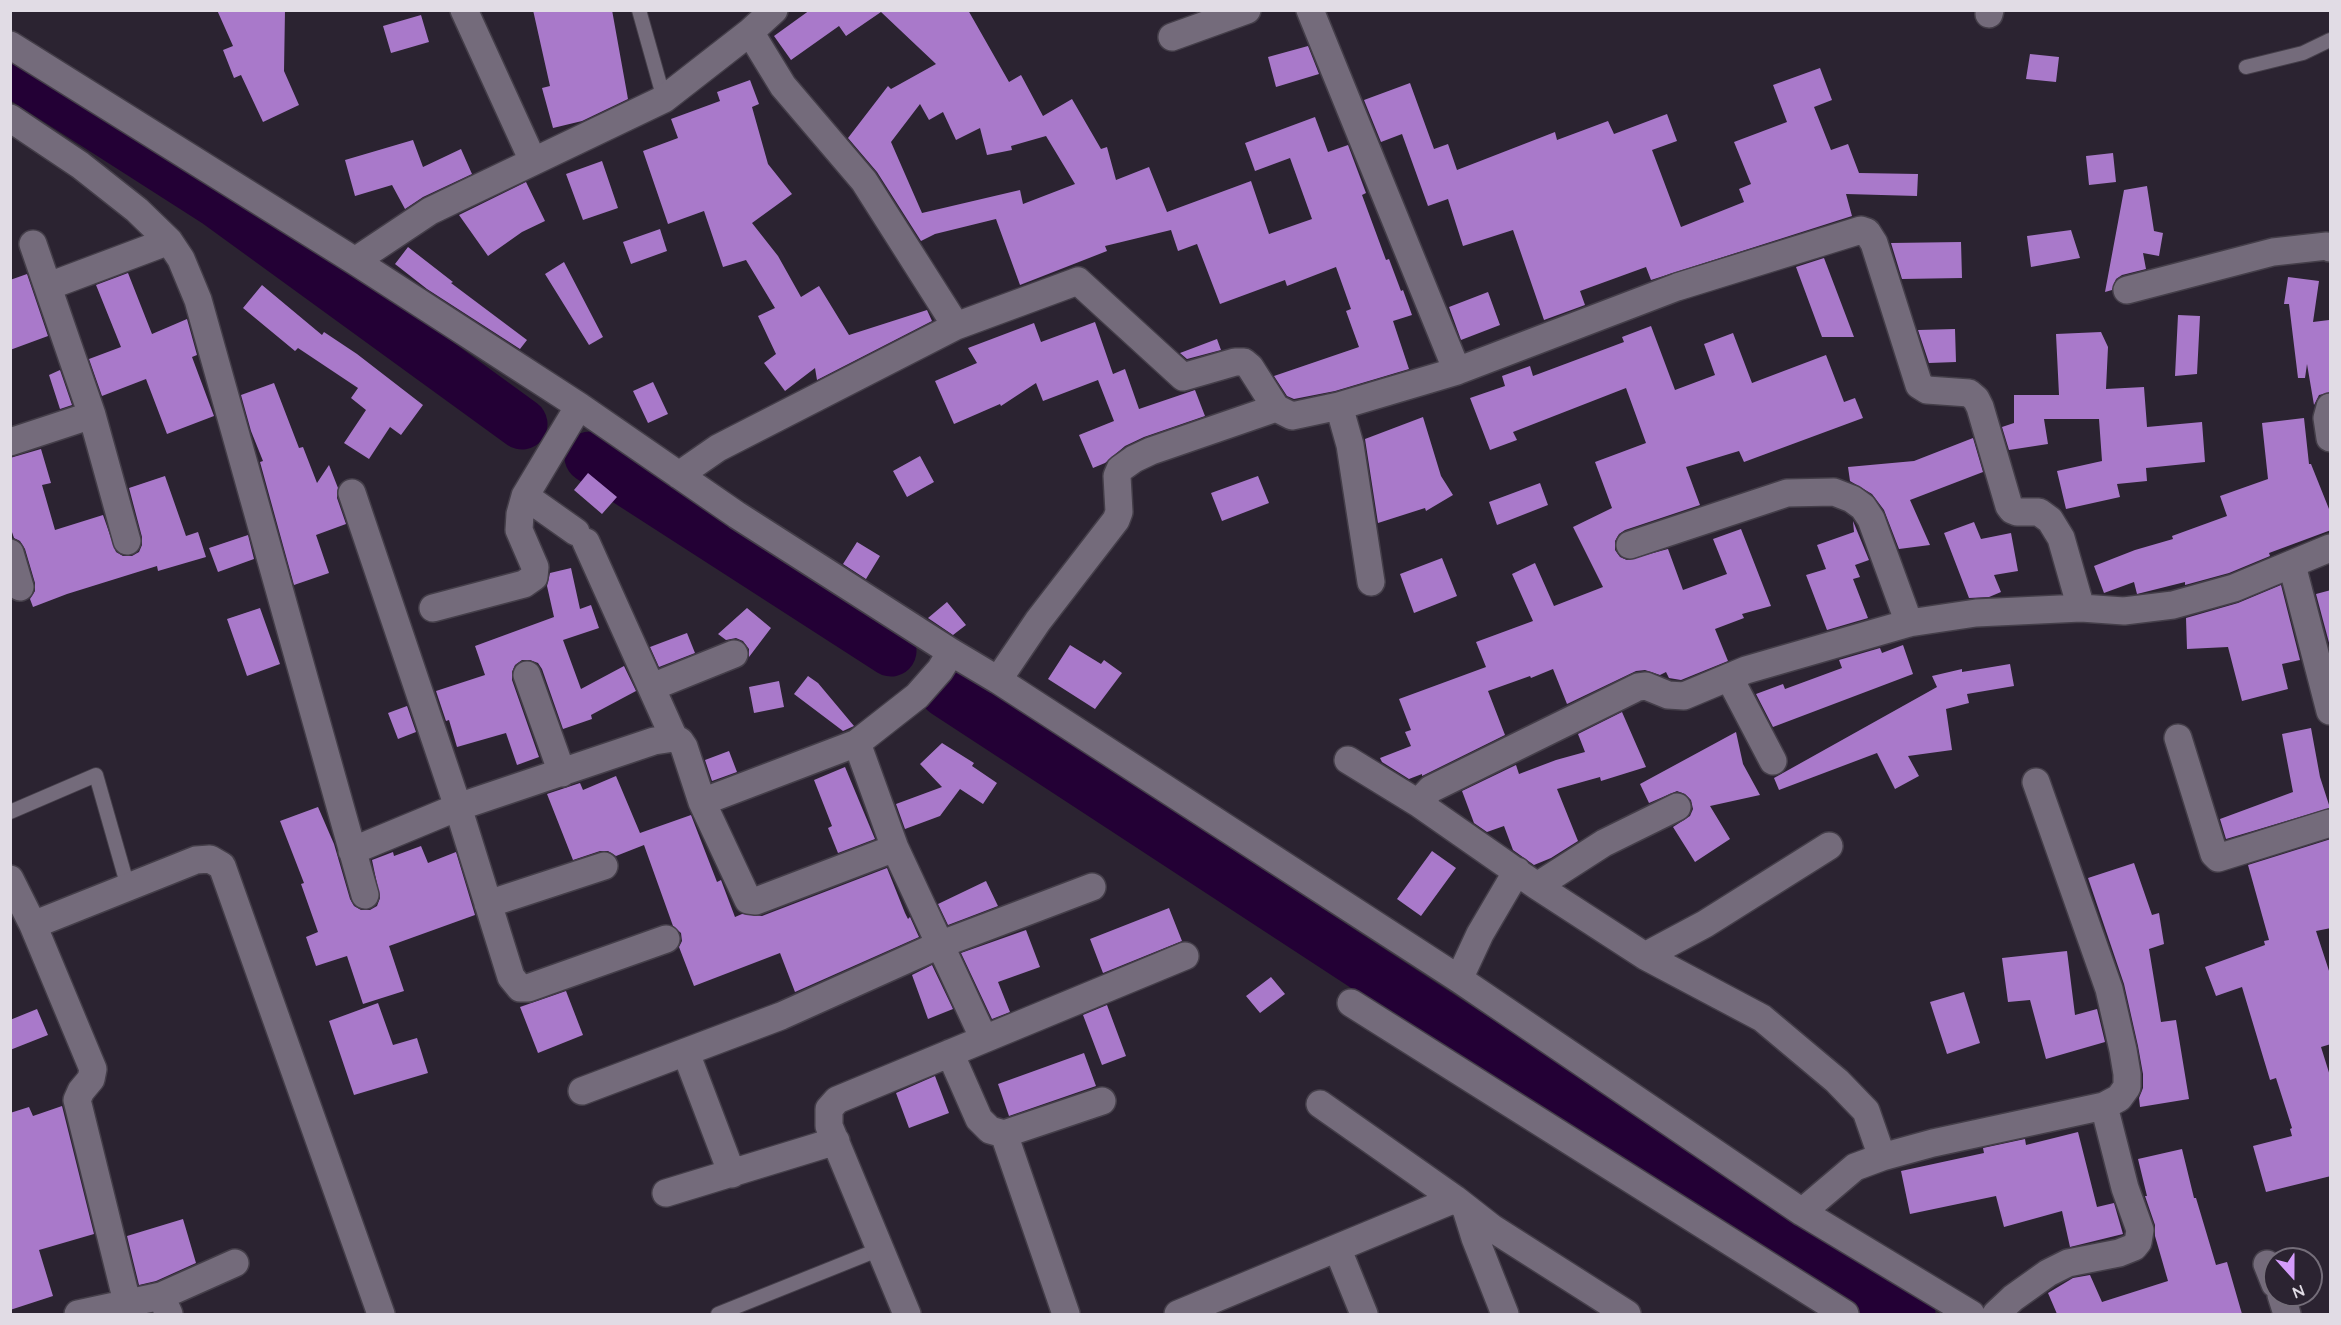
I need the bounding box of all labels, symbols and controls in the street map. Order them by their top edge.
north arrow [2263,1247,2323,1307]
text: N [2290,1280,2308,1303]

